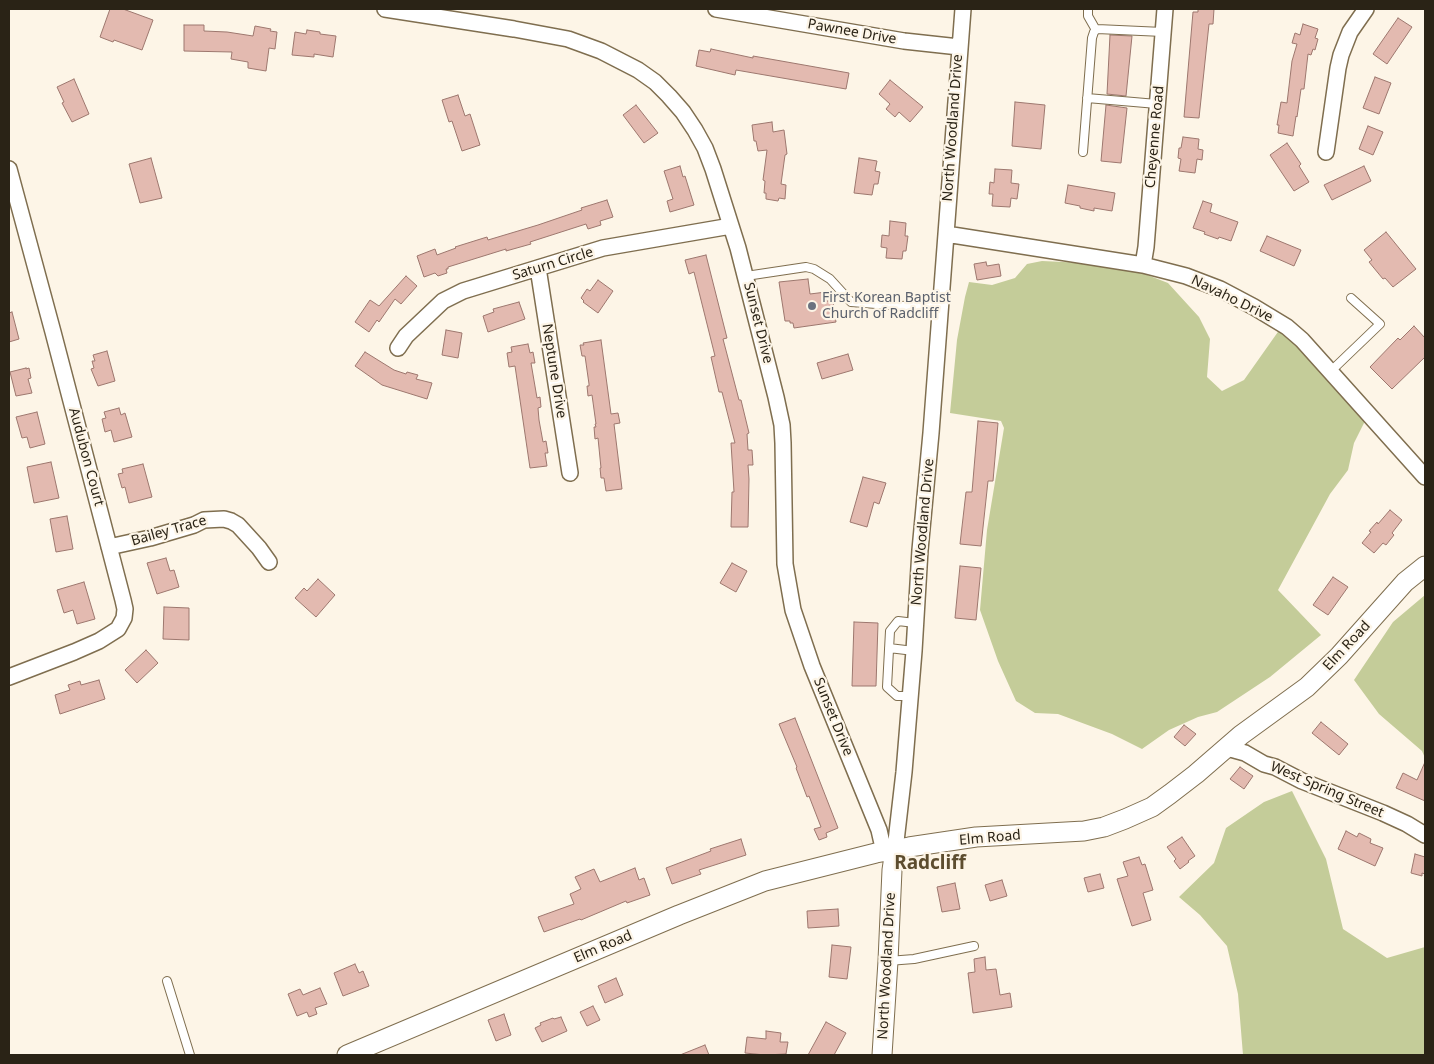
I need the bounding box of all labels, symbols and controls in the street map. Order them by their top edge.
street label: Pawnee Drive [806,16,898,48]
street label: North Woodland Drive [939,54,967,202]
street label: Cheyenne Road [1142,85,1168,189]
street label: Saturn Circle [511,244,595,284]
street label: Navaho Drive [1188,272,1276,326]
street label: Sunset Drive [740,281,776,365]
place label: First Korean Baptist Church of Radcliff [822,290,951,322]
marker: First Korean Baptist Church of Radcliff [806,300,818,312]
street label: Neptune Drive [538,322,570,420]
street label: Audubon Court [65,406,107,508]
street label: North Woodland Drive [908,458,938,606]
street label: Bailey Trace [129,512,209,550]
street label: Elm Road [1320,618,1374,674]
street label: Sunset Drive [810,675,856,759]
street label: West Spring Street [1268,758,1386,822]
street label: Elm Road [959,827,1021,849]
district label: Radcliff [894,853,966,875]
street label: North Woodland Drive [875,892,899,1040]
street label: Elm Road [571,927,635,967]

